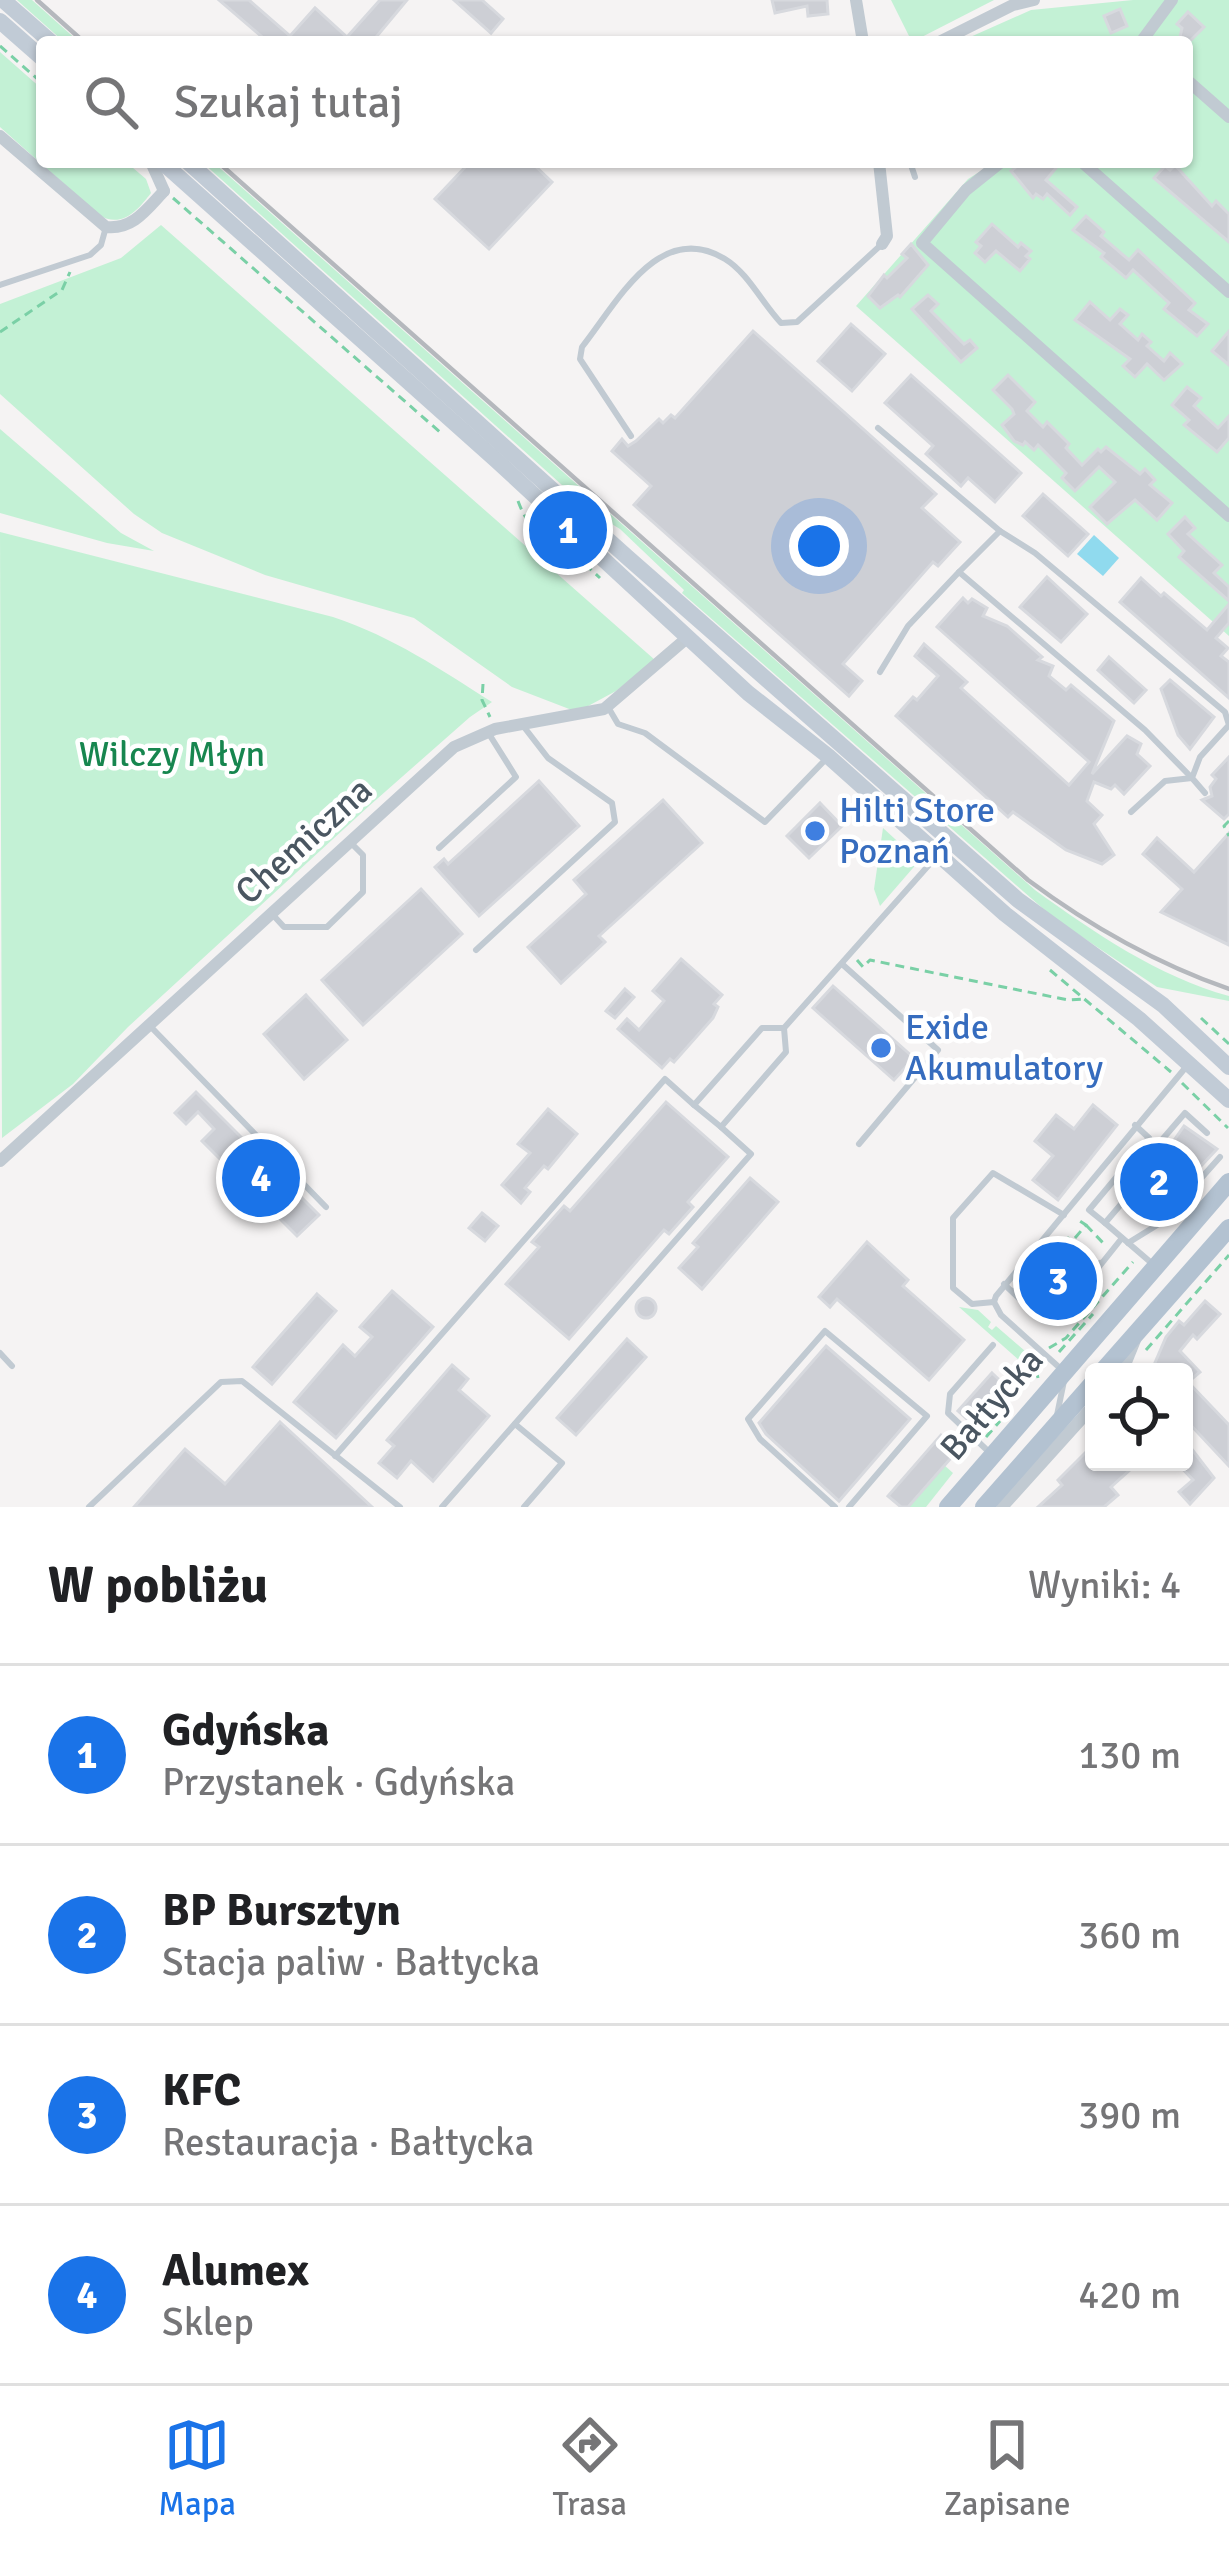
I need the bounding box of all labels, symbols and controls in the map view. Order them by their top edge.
search box [36,36,1193,168]
icon: search [78,69,144,135]
text: Szukaj tutaj [174,75,403,130]
pin: 1 [529,485,607,575]
your location [789,516,849,576]
park label: Wilczy Młyn [79,732,265,777]
street label: Chemiczna [226,768,382,914]
place label: Hilti Store Poznań [839,788,995,874]
marker: Hilti Store Poznań [802,818,828,844]
place label: Exide Akumulatory [905,1005,1103,1091]
marker: Exide Akumulatory [868,1035,894,1061]
pin: 4 [222,1133,300,1223]
pin: 2 [1120,1137,1198,1227]
pin: 3 [1019,1236,1097,1326]
street label: Bałtycka [931,1338,1053,1470]
map controls [1085,1363,1193,1471]
button: locate [1085,1363,1193,1471]
text: W pobliżu [48,1554,268,1617]
text: Wyniki: 4 [1028,1561,1181,1609]
text: Gdyńska [162,1703,329,1758]
text: 1 [76,1731,98,1779]
text: 130 m [1078,1731,1181,1779]
text: Przystanek · Gdyńska [162,1758,515,1806]
text: BP Bursztyn [162,1883,401,1938]
text: 2 [76,1911,98,1959]
text: 360 m [1078,1911,1181,1959]
text: Stacja paliw · Bałtycka [162,1938,540,1986]
text: KFC [162,2063,241,2118]
text: 3 [76,2091,98,2139]
text: 390 m [1078,2091,1181,2139]
text: Restauracja · Bałtycka [162,2118,534,2166]
text: Alumex [162,2243,309,2298]
text: 4 [76,2271,98,2319]
text: 420 m [1078,2271,1181,2319]
text: Sklep [162,2298,254,2346]
tab: Mapa [158,2412,236,2525]
tab: Trasa [553,2412,627,2525]
tab: Zapisane [944,2412,1071,2525]

